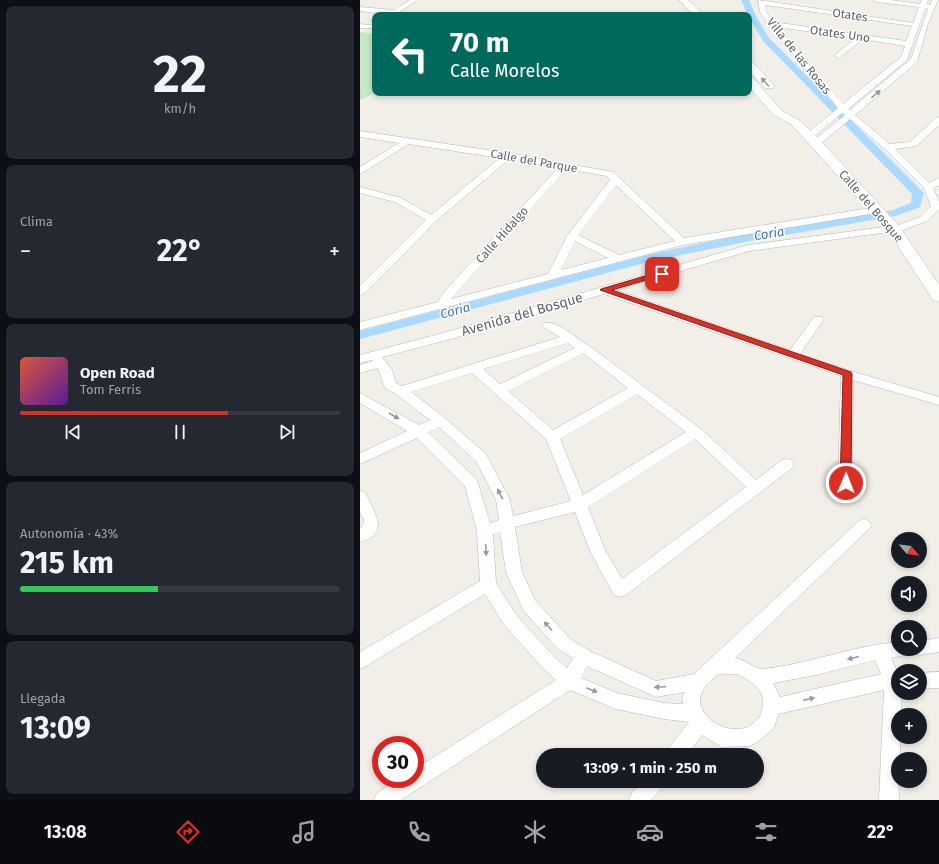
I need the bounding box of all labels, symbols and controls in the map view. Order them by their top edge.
street label: Otates [832,6,869,24]
street label: Villa de las Rosas [764,15,834,97]
street label: Otates Uno [809,23,871,45]
text: 70 m [450,26,509,59]
icon: left [384,28,436,80]
text: 22 [153,43,207,106]
text: Calle Morelos [450,60,559,82]
one-way arrow [760,77,769,87]
one-way arrow [870,89,881,98]
text: km/h [164,101,196,116]
street label: Calle del Parque [489,146,579,176]
street label: Calle del Bosque [836,167,906,245]
street label: Calle Hidalgo [473,204,531,266]
text: Clima [20,214,53,229]
water label: Coria [753,224,785,243]
text: 22° [157,233,203,269]
text: − [20,238,31,265]
text: + [329,238,340,265]
pin [645,257,679,291]
icon: arrive [651,263,673,285]
street label: Avenida del Bosque [459,289,585,340]
water label: Coria [438,299,472,322]
text: Open Road [80,364,155,382]
text: Tom Ferris [80,382,141,397]
one-way arrow [388,413,400,420]
icon: previous [62,421,84,443]
icon: pause [169,421,191,443]
icon: next [276,421,298,443]
position arrow [825,462,867,504]
one-way arrow [497,488,503,500]
text: Autonomía · 43% [20,526,118,541]
north arrow [891,532,927,568]
map controls [891,532,927,788]
one-way arrow [483,544,490,556]
text: 215 km [20,545,114,581]
button: sound [891,576,927,612]
button: search [891,620,927,656]
one-way arrow [543,621,553,631]
one-way arrow [847,655,859,661]
button: layers [891,664,927,700]
one-way arrow [653,684,666,690]
one-way arrow [587,688,599,694]
text: Llegada [20,691,66,706]
one-way arrow [802,695,815,701]
button: + [891,708,927,744]
text: 13:09 [20,710,91,746]
speed limit sign: 30 [372,736,424,788]
button: − [891,752,927,788]
text: 13:09 · 1 min · 250 m [583,759,717,777]
icon: directions [174,818,202,846]
icon: music [290,818,318,846]
icon: phone [405,818,433,846]
icon: climate [521,818,549,846]
icon: car [636,818,664,846]
icon: filters [752,818,780,846]
text: 13:08 [44,821,87,843]
text: 22° [867,821,895,843]

